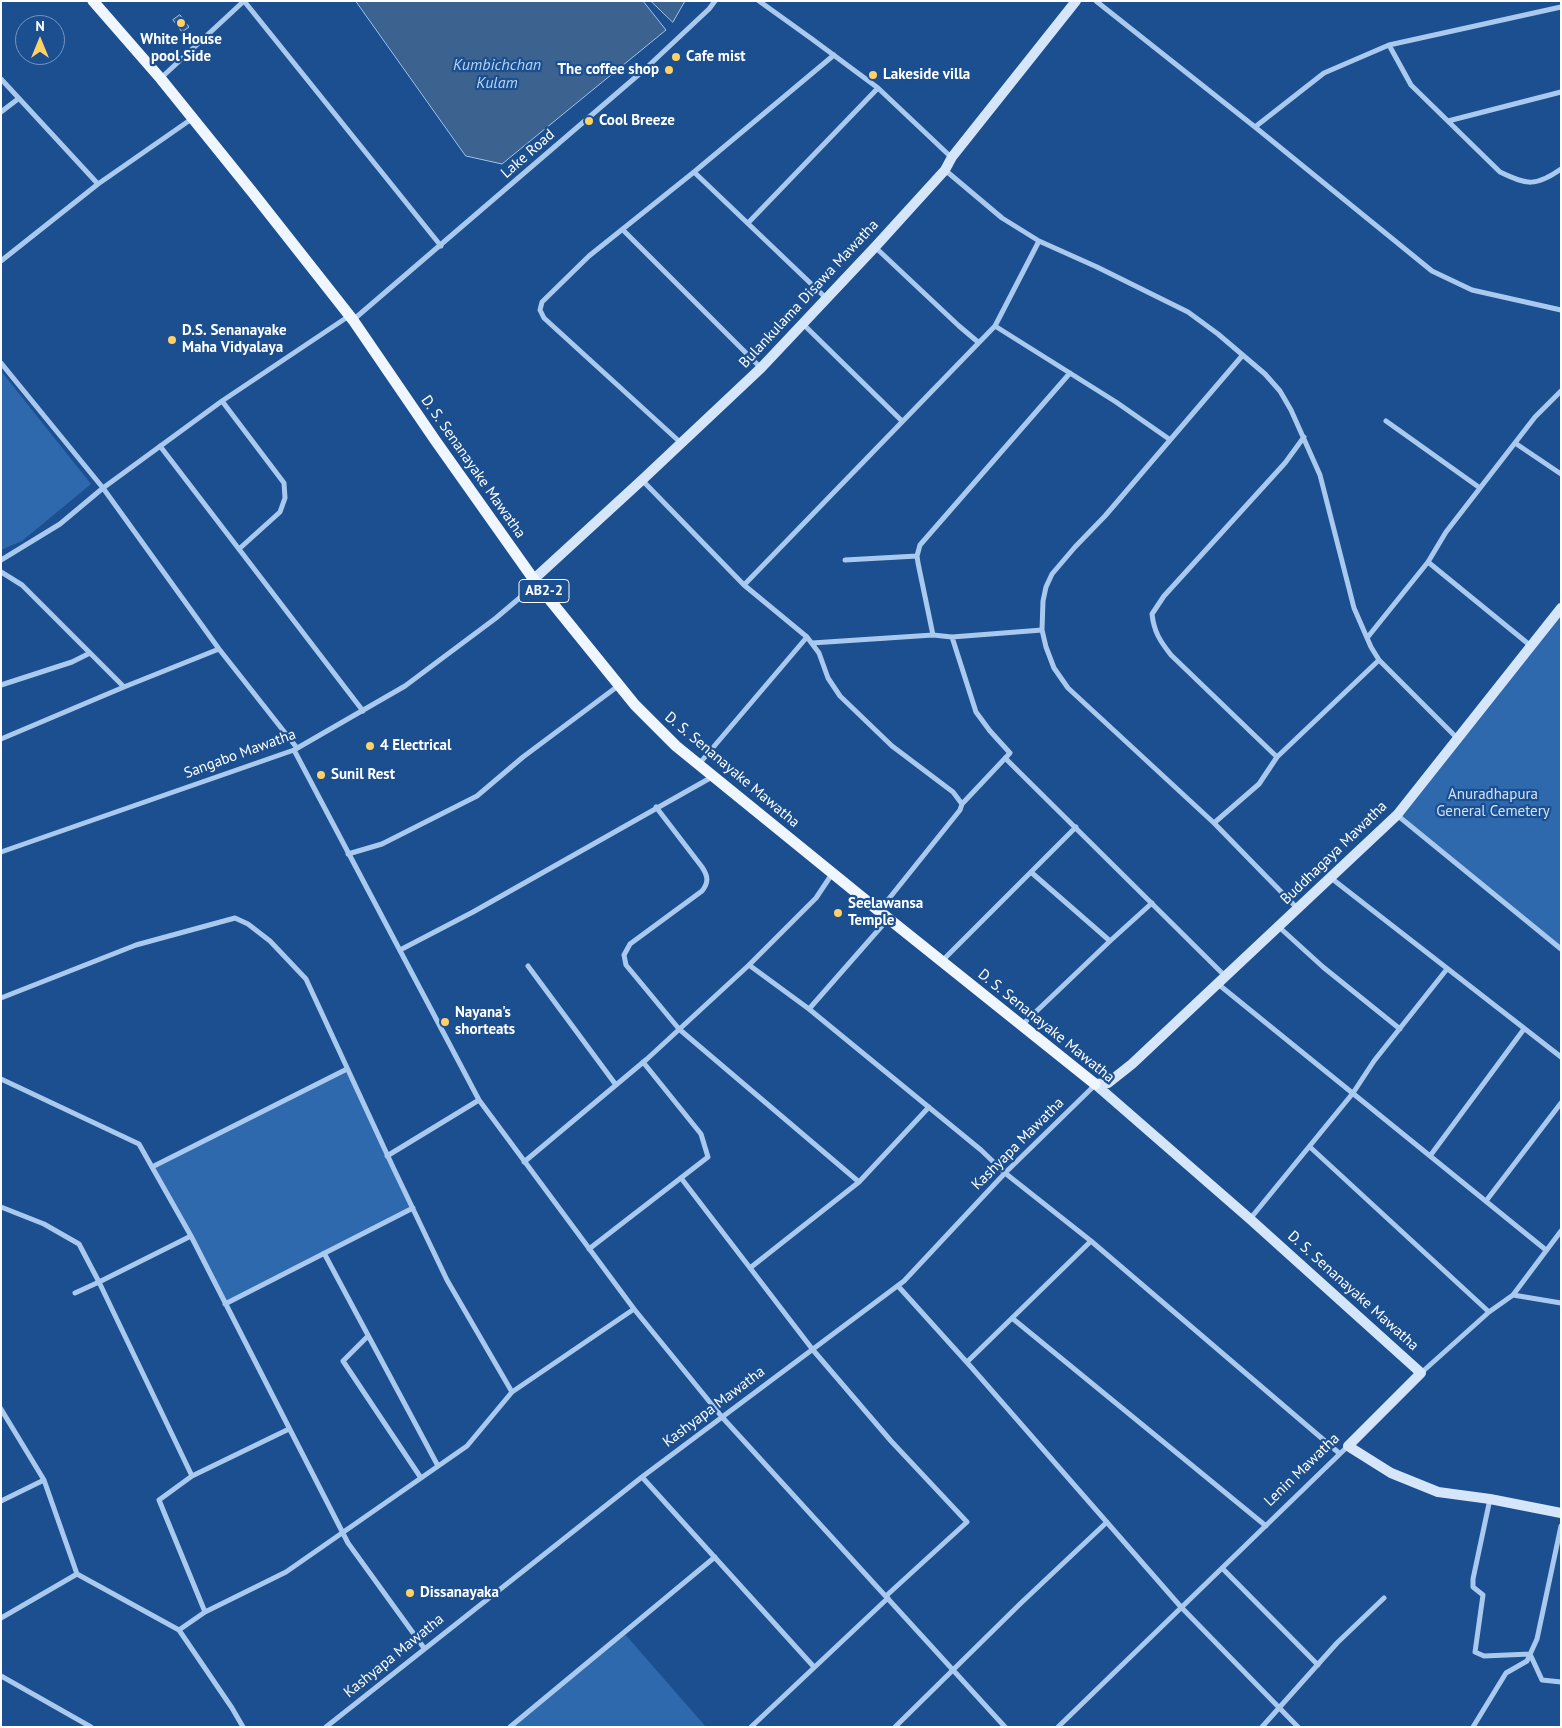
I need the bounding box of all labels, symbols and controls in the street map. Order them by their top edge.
north arrow [15,15,65,65]
text: N [35,17,45,35]
marker: White House pool Side [175,17,187,29]
place label: White House pool Side [140,31,222,66]
place label: Cafe mist [686,48,745,66]
marker: Cafe mist [670,51,682,63]
water label: Kumbichchan Kulam [453,55,541,93]
place label: The coffee shop [558,61,659,79]
marker: The coffee shop [663,64,675,76]
place label: Lakeside villa [883,66,970,84]
marker: Lakeside villa [867,69,879,81]
place label: Cool Breeze [599,112,675,130]
marker: Cool Breeze [583,115,595,127]
street label: Lake Road [497,126,559,182]
street label: Bulankulama Disawa Mawatha [736,216,882,372]
place label: D.S. Senanayake Maha Vidyalaya [182,322,287,357]
marker: D.S. Senanayake Maha Vidyalaya [166,334,178,346]
street label: D. S. Senanayake Mawatha [417,392,529,542]
road number: AB2-2 [519,580,569,602]
street label: D. S. Senanayake Mawatha [661,708,803,832]
street label: Sangabo Mawatha [182,725,298,783]
place label: 4 Electrical [380,737,451,755]
marker: 4 Electrical [364,740,376,752]
place label: Sunil Rest [331,766,395,784]
marker: Sunil Rest [315,769,327,781]
park label: Anuradhapura General Cemetery [1436,786,1550,821]
street label: Buddhagaya Mawatha [1277,798,1391,908]
place label: Seelawansa Temple [848,895,923,930]
marker: Seelawansa Temple [832,907,844,919]
street label: D. S. Senanayake Mawatha [974,965,1118,1087]
place label: Nayana's shorteats [455,1004,515,1039]
marker: Nayana's shorteats [439,1016,451,1028]
street label: Kashyapa Mawatha [968,1094,1068,1194]
street label: D. S. Senanayake Mawatha [1284,1227,1422,1355]
street label: Kashyapa Mawatha [659,1363,769,1451]
street label: Lenin Mawatha [1261,1430,1343,1510]
place label: Dissanayaka [420,1584,499,1602]
marker: Dissanayaka [404,1587,416,1599]
street label: Kashyapa Mawatha [340,1610,448,1702]

